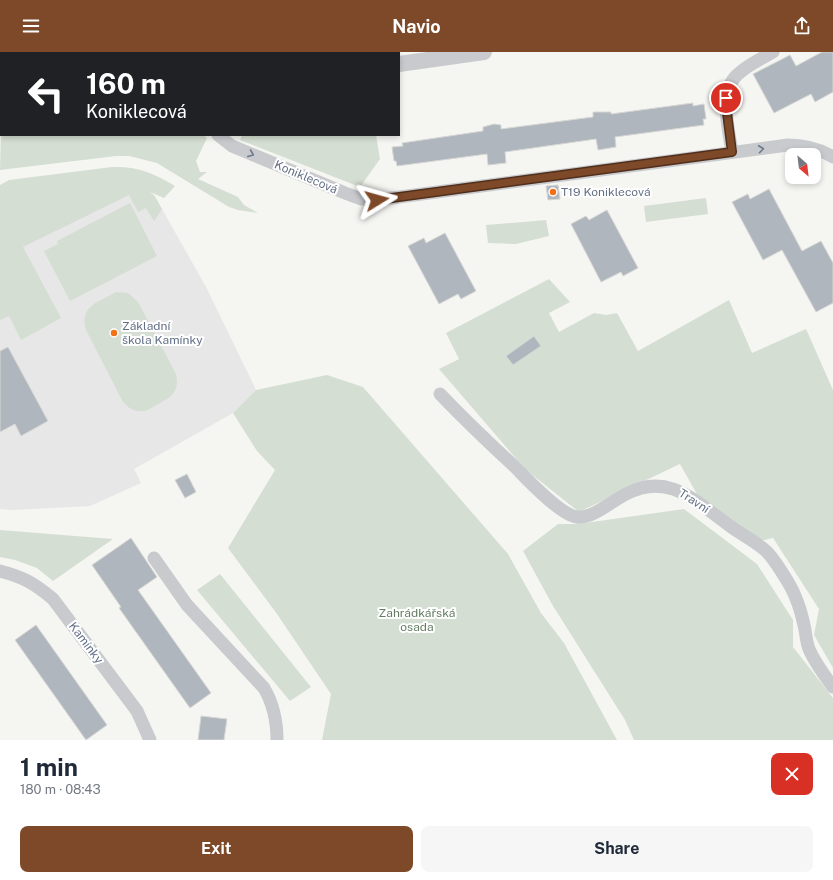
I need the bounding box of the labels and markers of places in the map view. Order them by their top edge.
pin [709,81,743,115]
place label: T19 Koniklecová [561,185,651,199]
marker: T19 Koniklecová [548,187,558,197]
place label: Základní škola Kamínky [122,319,203,347]
marker: Základní škola Kamínky [109,328,119,338]

